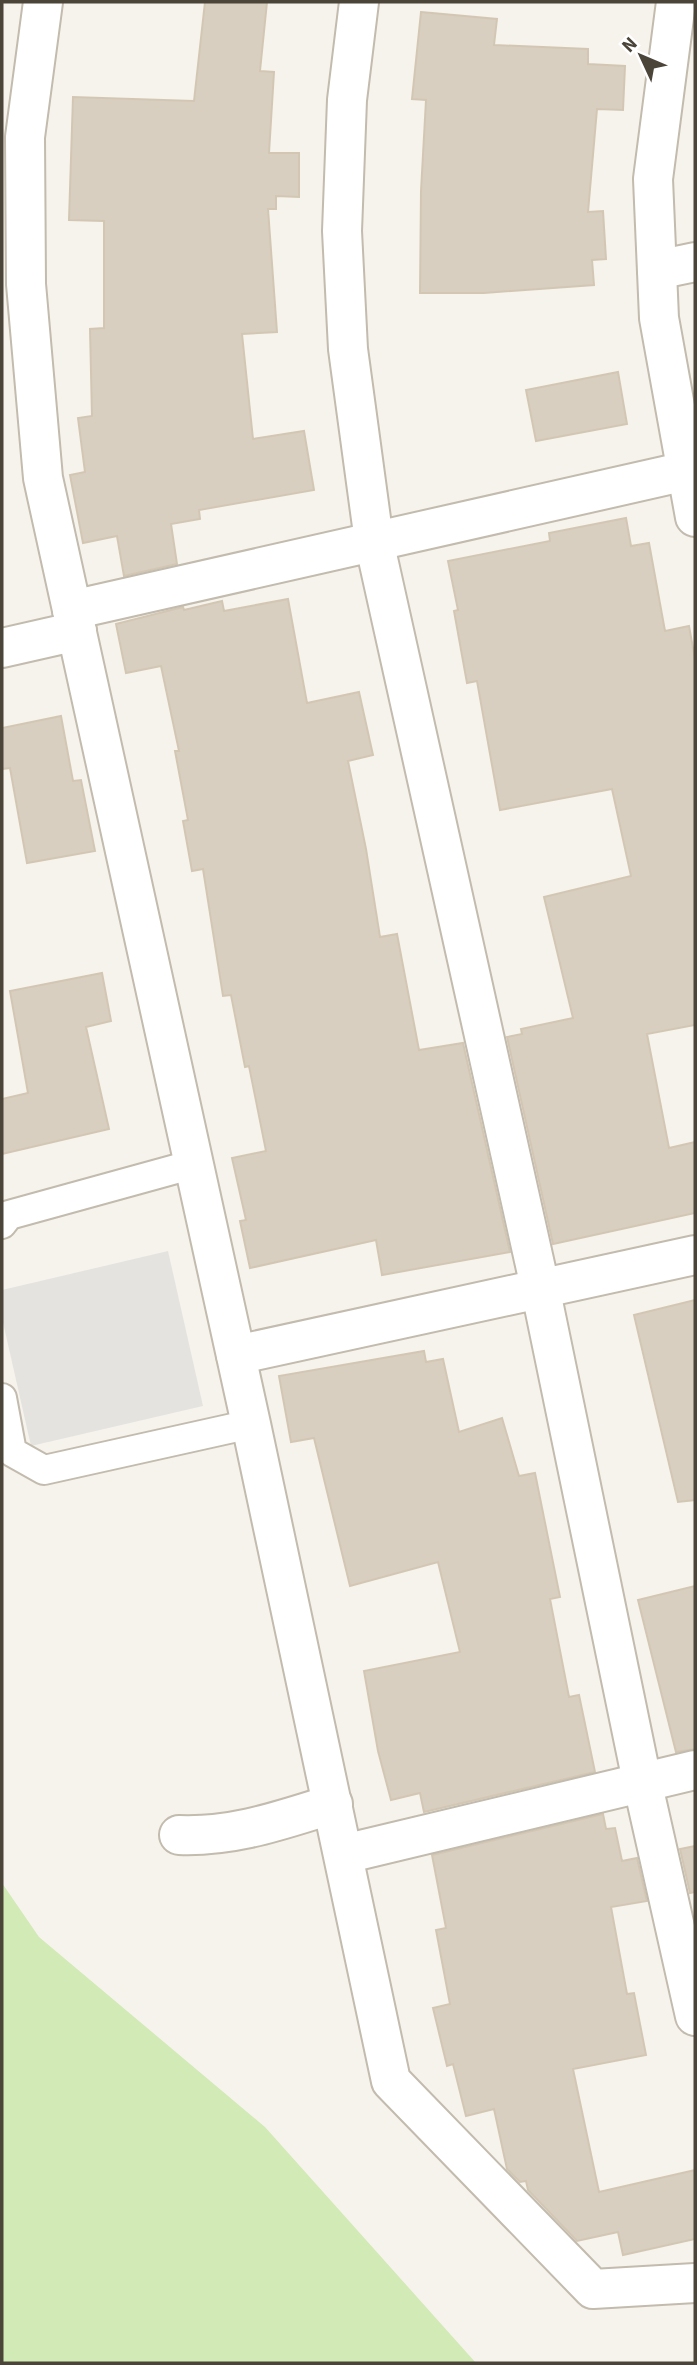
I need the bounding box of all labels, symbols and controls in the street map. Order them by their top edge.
north arrow [606,21,676,91]
text: N [616,31,644,59]

